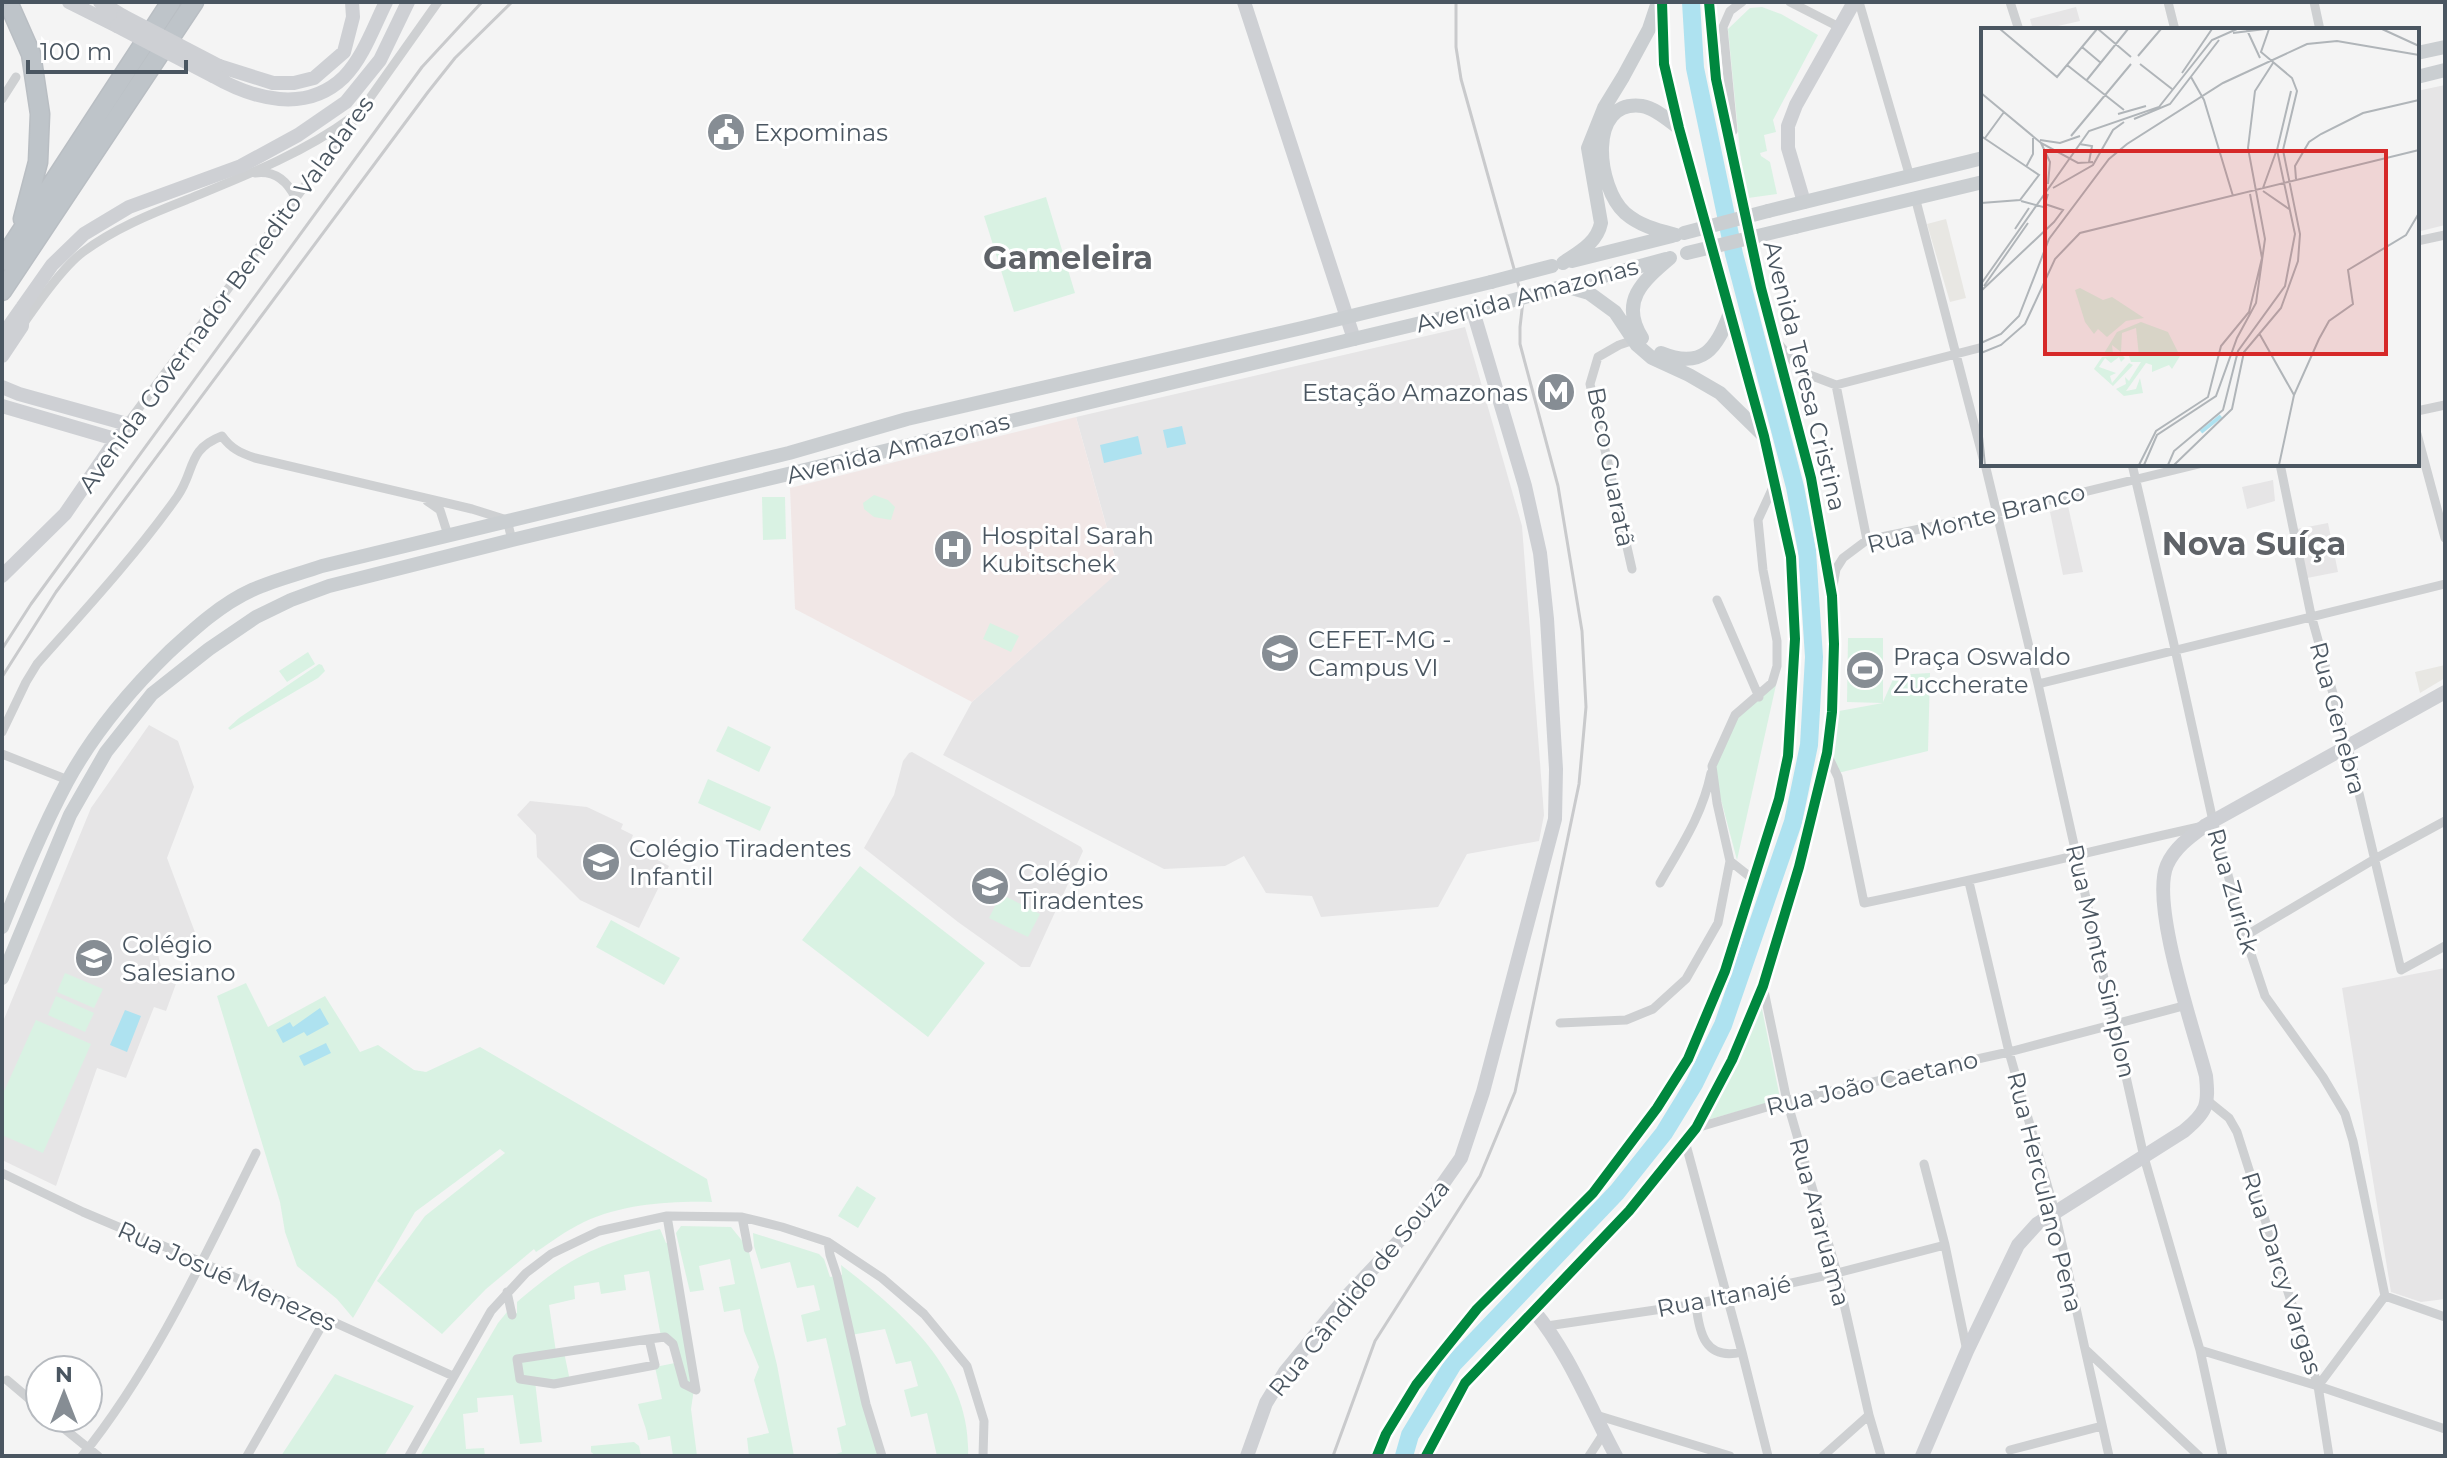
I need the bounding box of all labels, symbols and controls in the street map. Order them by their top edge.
scale bar [28,24,186,74]
inset map [1981,28,2419,466]
text: 100 m [40,37,112,66]
street label: Avenida Governador Benedito Valadares [72,90,380,498]
public building icon: Expominas [705,111,747,153]
place label: Expominas [754,118,888,147]
district label: Gameleira [983,238,1153,277]
street label: Avenida Teresa Cristina [1757,238,1853,514]
street label: Avenida Amazonas [1413,251,1641,339]
metro station icon: Estação Amazonas [1535,371,1577,413]
place label: Estação Amazonas [1302,378,1528,407]
street label: Beco Guaratã [1581,385,1641,549]
street label: Avenida Amazonas [783,406,1013,490]
street label: Rua Monte Branco [1864,477,2088,559]
place label: Hospital Sarah Kubitschek [981,521,1154,578]
district label: Nova Suíça [2162,524,2346,563]
hospital icon: Hospital Sarah Kubitschek [932,528,974,570]
place label: CEFET-MG - Campus VI [1308,625,1451,682]
school or university icon: CEFET-MG - Campus VI [1259,632,1301,674]
street label: Rua Genebra [2304,639,2372,797]
place label: Praça Oswaldo Zuccherate [1893,642,2071,699]
sports icon: Praça Oswaldo Zuccherate [1844,649,1886,691]
street label: Rua Zurick [2201,825,2265,958]
place label: Colégio Tiradentes Infantil [629,834,851,891]
school or university icon: Colégio Tiradentes Infantil [580,841,622,883]
street label: Rua Monte Simplon [2060,841,2142,1081]
place label: Colégio Tiradentes [1018,858,1144,915]
school or university icon: Colégio Tiradentes [969,865,1011,907]
place label: Colégio Salesiano [122,930,235,987]
school or university icon: Colégio Salesiano [73,937,115,979]
street label: Rua João Caetano [1763,1045,1981,1121]
street label: Rua Herculano Pena [2001,1069,2089,1315]
street label: Rua Araruama [1784,1134,1856,1310]
street label: Rua Darcy Vargas [2236,1168,2328,1378]
street label: Rua Cândido de Souza [1262,1174,1456,1402]
street label: Rua Josué Menezes [113,1215,341,1337]
street label: Rua Itanajé [1654,1269,1794,1323]
north arrow [24,1354,104,1434]
text: N [55,1361,73,1388]

